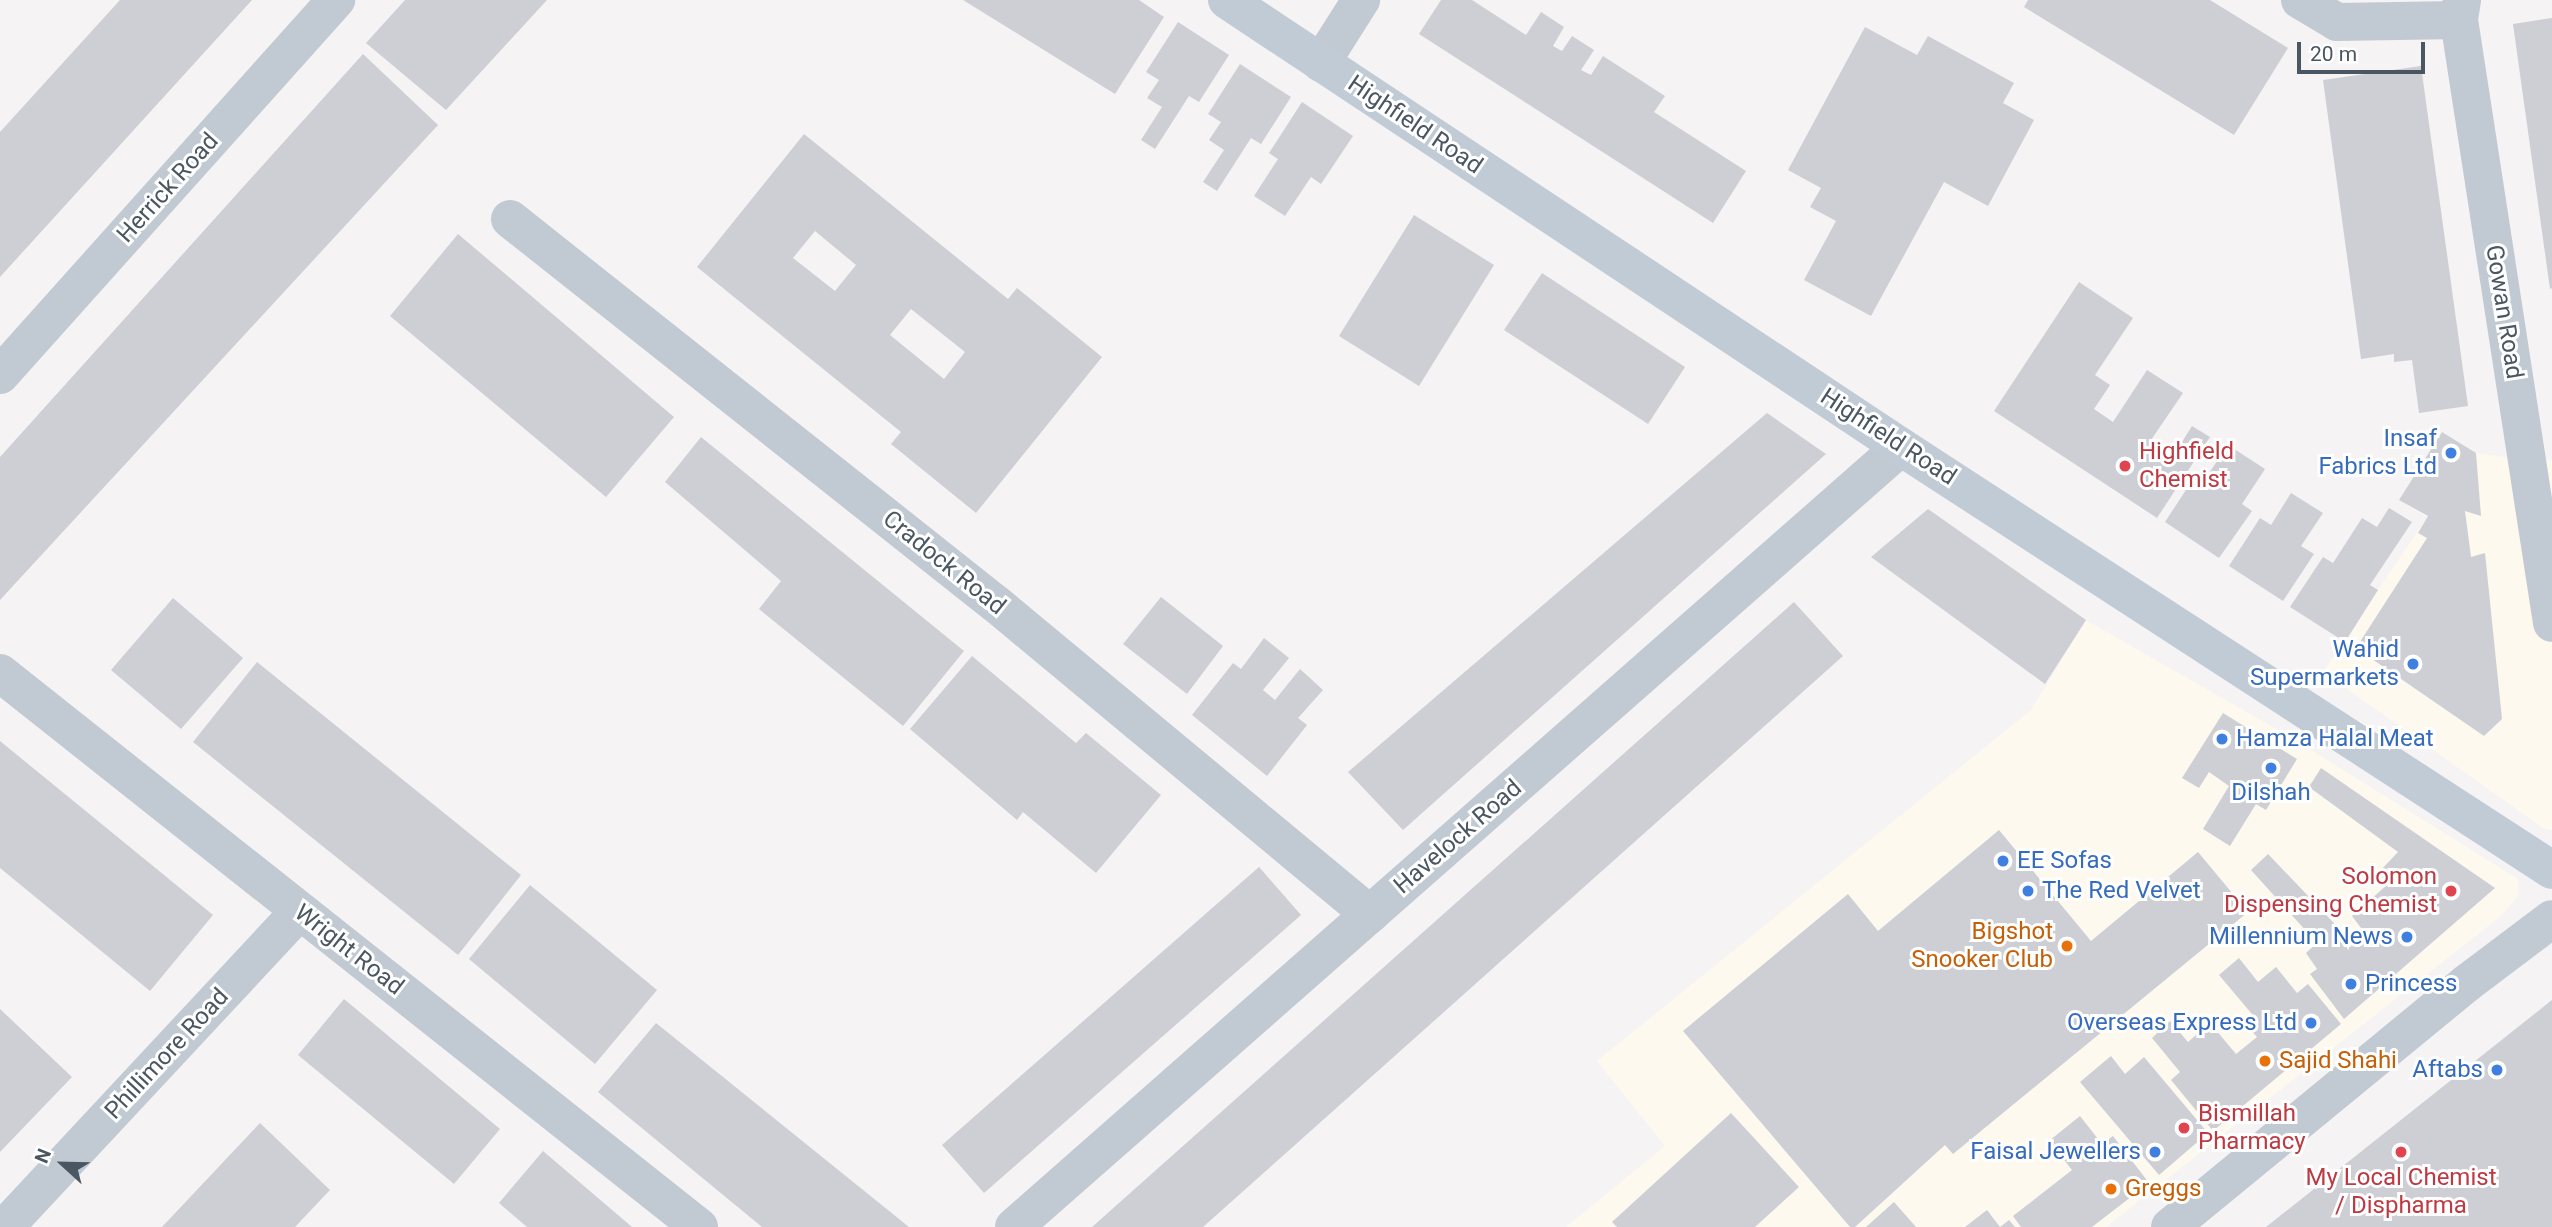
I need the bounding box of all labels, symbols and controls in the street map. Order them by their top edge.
scale bar [2300,28,2428,72]
text: 20 m [2310,42,2357,66]
street label: Highfield Road [1342,69,1488,181]
street label: Herrick Road [111,127,225,249]
street label: Gowan Road [2479,243,2529,381]
street label: Highfield Road [1815,382,1961,492]
place label: Insaf Fabrics Ltd [2318,425,2437,481]
place label: Highfield Chemist [2139,438,2234,494]
marker: Insaf Fabrics Ltd [2443,445,2459,461]
marker: Highfield Chemist [2117,458,2133,474]
street label: Cradock Road [877,505,1011,621]
place label: Wahid Supermarkets [2250,636,2399,692]
marker: Wahid Supermarkets [2405,656,2421,672]
place label: Hamza Halal Meat [2236,725,2434,753]
marker: Hamza Halal Meat [2214,731,2230,747]
marker: Dilshah [2263,760,2279,776]
street label: Havelock Road [1388,774,1528,900]
place label: Dilshah [2231,779,2311,807]
place label: EE Sofas [2017,847,2112,875]
marker: EE Sofas [1995,853,2011,869]
place label: Solomon Dispensing Chemist [2224,863,2437,919]
place label: The Red Velvet [2042,877,2201,905]
marker: The Red Velvet [2020,883,2036,899]
marker: Solomon Dispensing Chemist [2443,883,2459,899]
street label: Wright Road [289,898,409,1002]
place label: Bigshot Snooker Club [1911,918,2053,974]
place label: Millennium News [2209,923,2393,951]
marker: Millennium News [2399,929,2415,945]
marker: Bigshot Snooker Club [2059,938,2075,954]
place label: Princess [2365,970,2457,998]
marker: Princess [2343,976,2359,992]
street label: Phillimore Road [99,983,235,1125]
place label: Overseas Express Ltd [2067,1009,2297,1037]
marker: Overseas Express Ltd [2303,1015,2319,1031]
place label: Sajid Shahi [2279,1047,2397,1075]
marker: Sajid Shahi [2257,1053,2273,1069]
place label: Aftabs [2412,1056,2483,1084]
marker: Aftabs [2489,1062,2505,1078]
place label: Bismillah Pharmacy [2198,1100,2306,1156]
marker: Bismillah Pharmacy [2176,1120,2192,1136]
north arrow [28,1129,98,1199]
place label: Faisal Jewellers [1970,1138,2141,1166]
marker: Faisal Jewellers [2147,1144,2163,1160]
marker: My Local Chemist / Dispharma [2393,1144,2409,1160]
text: N [30,1145,56,1166]
place label: My Local Chemist / Dispharma [2306,1164,2496,1220]
place label: Greggs [2125,1175,2201,1203]
marker: Greggs [2103,1181,2119,1197]

